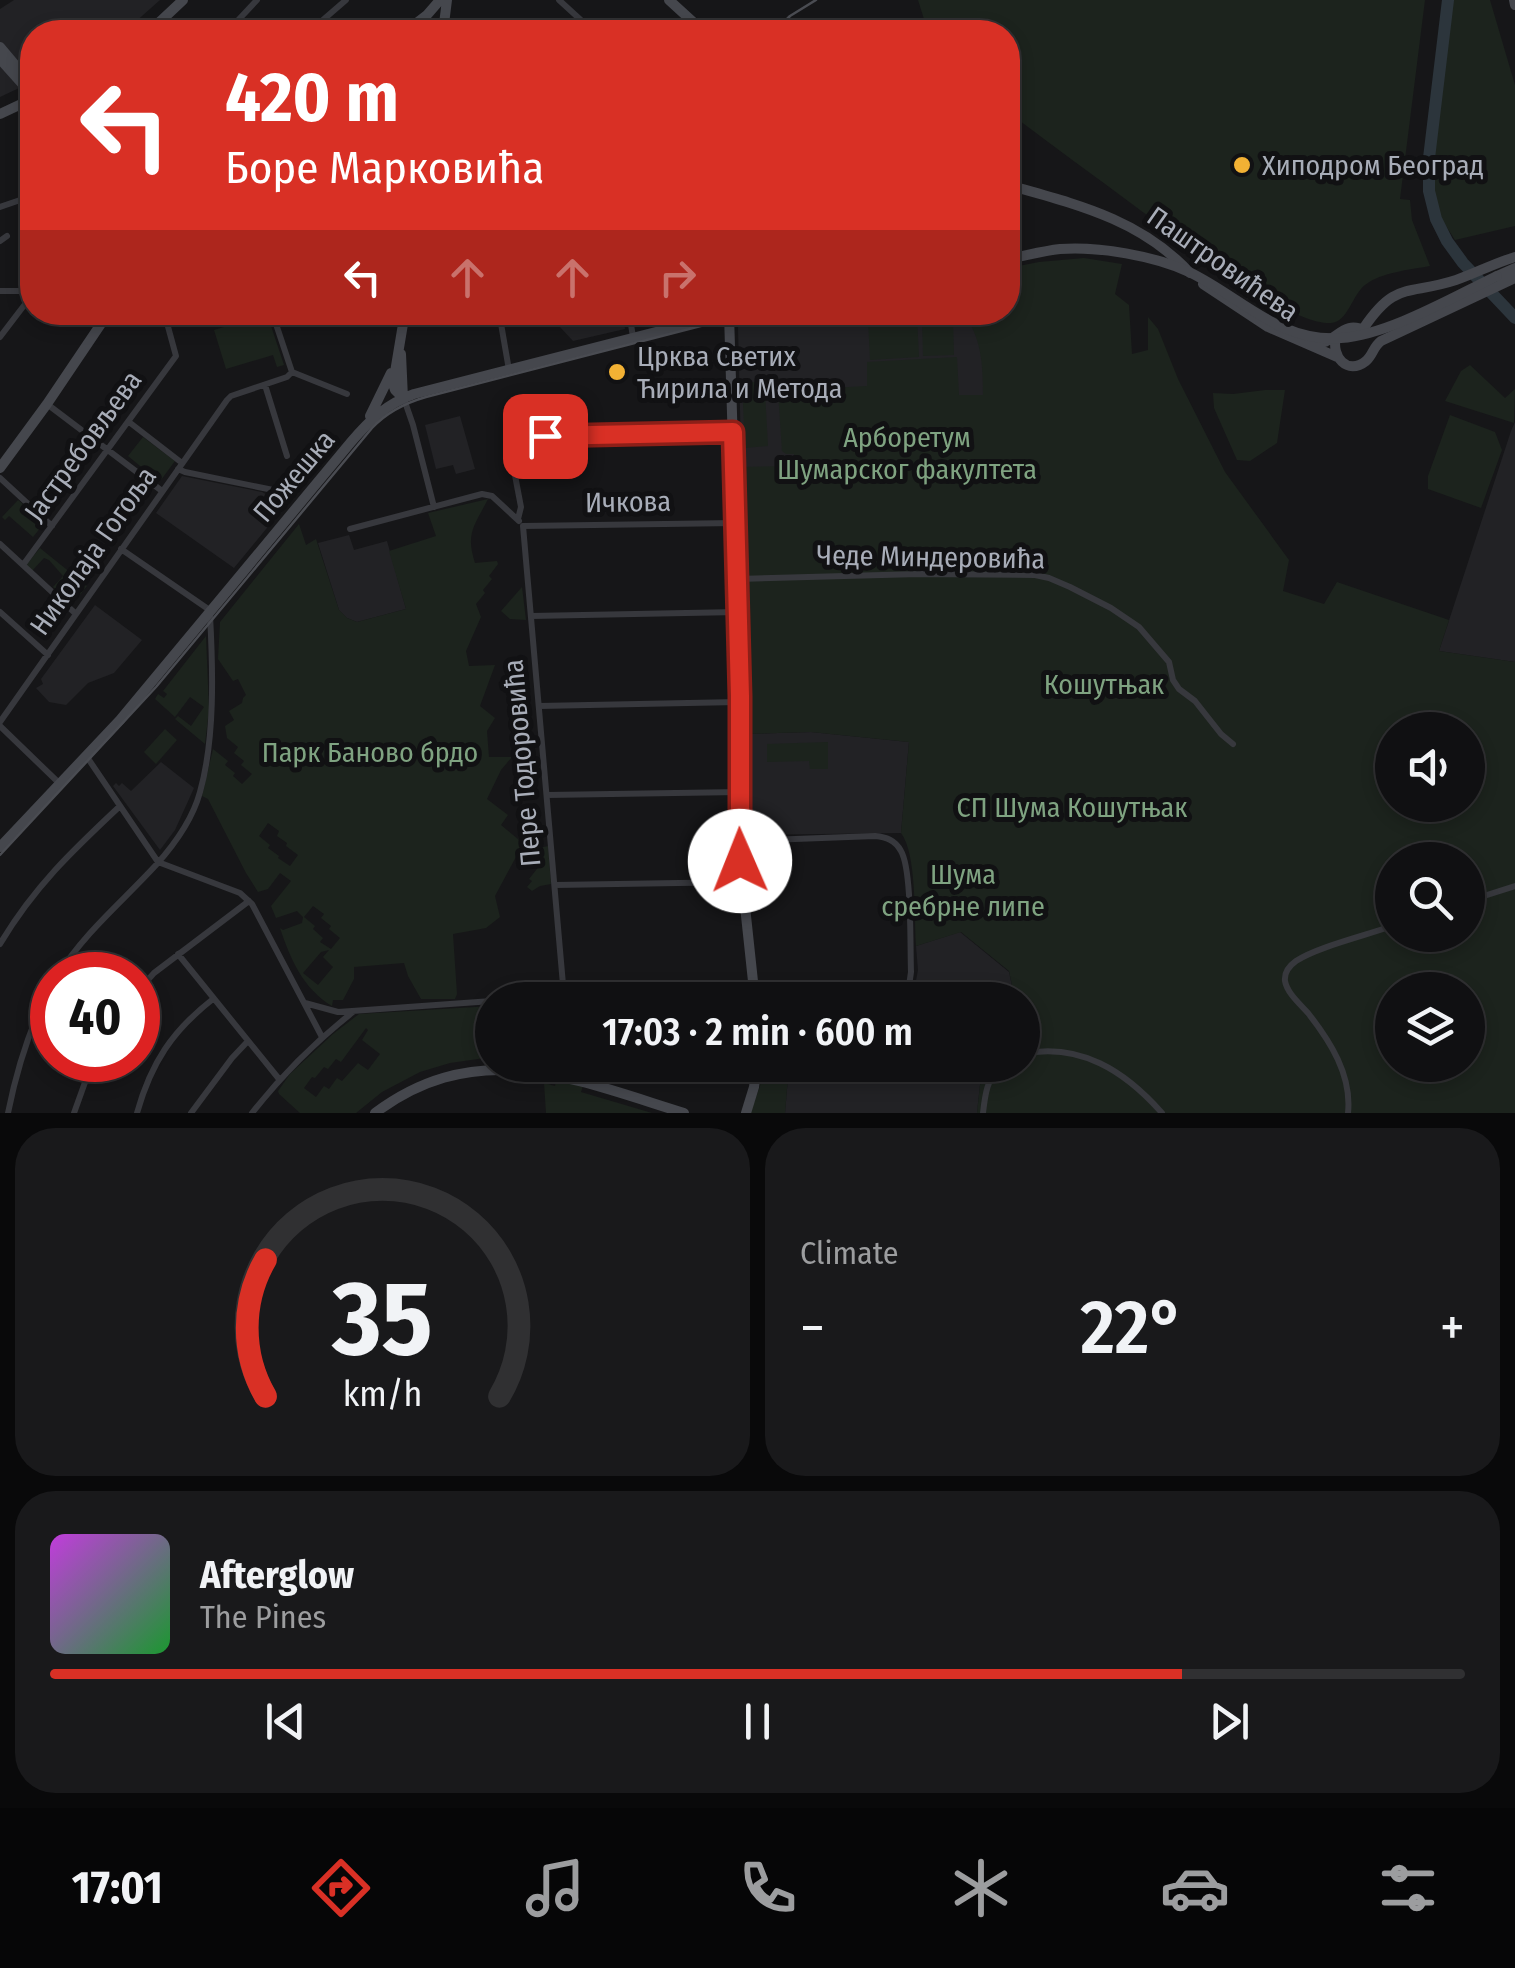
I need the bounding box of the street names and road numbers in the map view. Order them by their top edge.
street label: Паштровићева [1141,200,1305,328]
street label: Јастребовљева [17,364,149,528]
street label: Пожешка [246,424,342,528]
street label: Николаја Гогоља [23,461,163,641]
street label: Ичкова [585,485,671,519]
street label: Чеде Миндеровића [816,539,1046,575]
street label: Пере Тодоровића [496,658,548,868]

